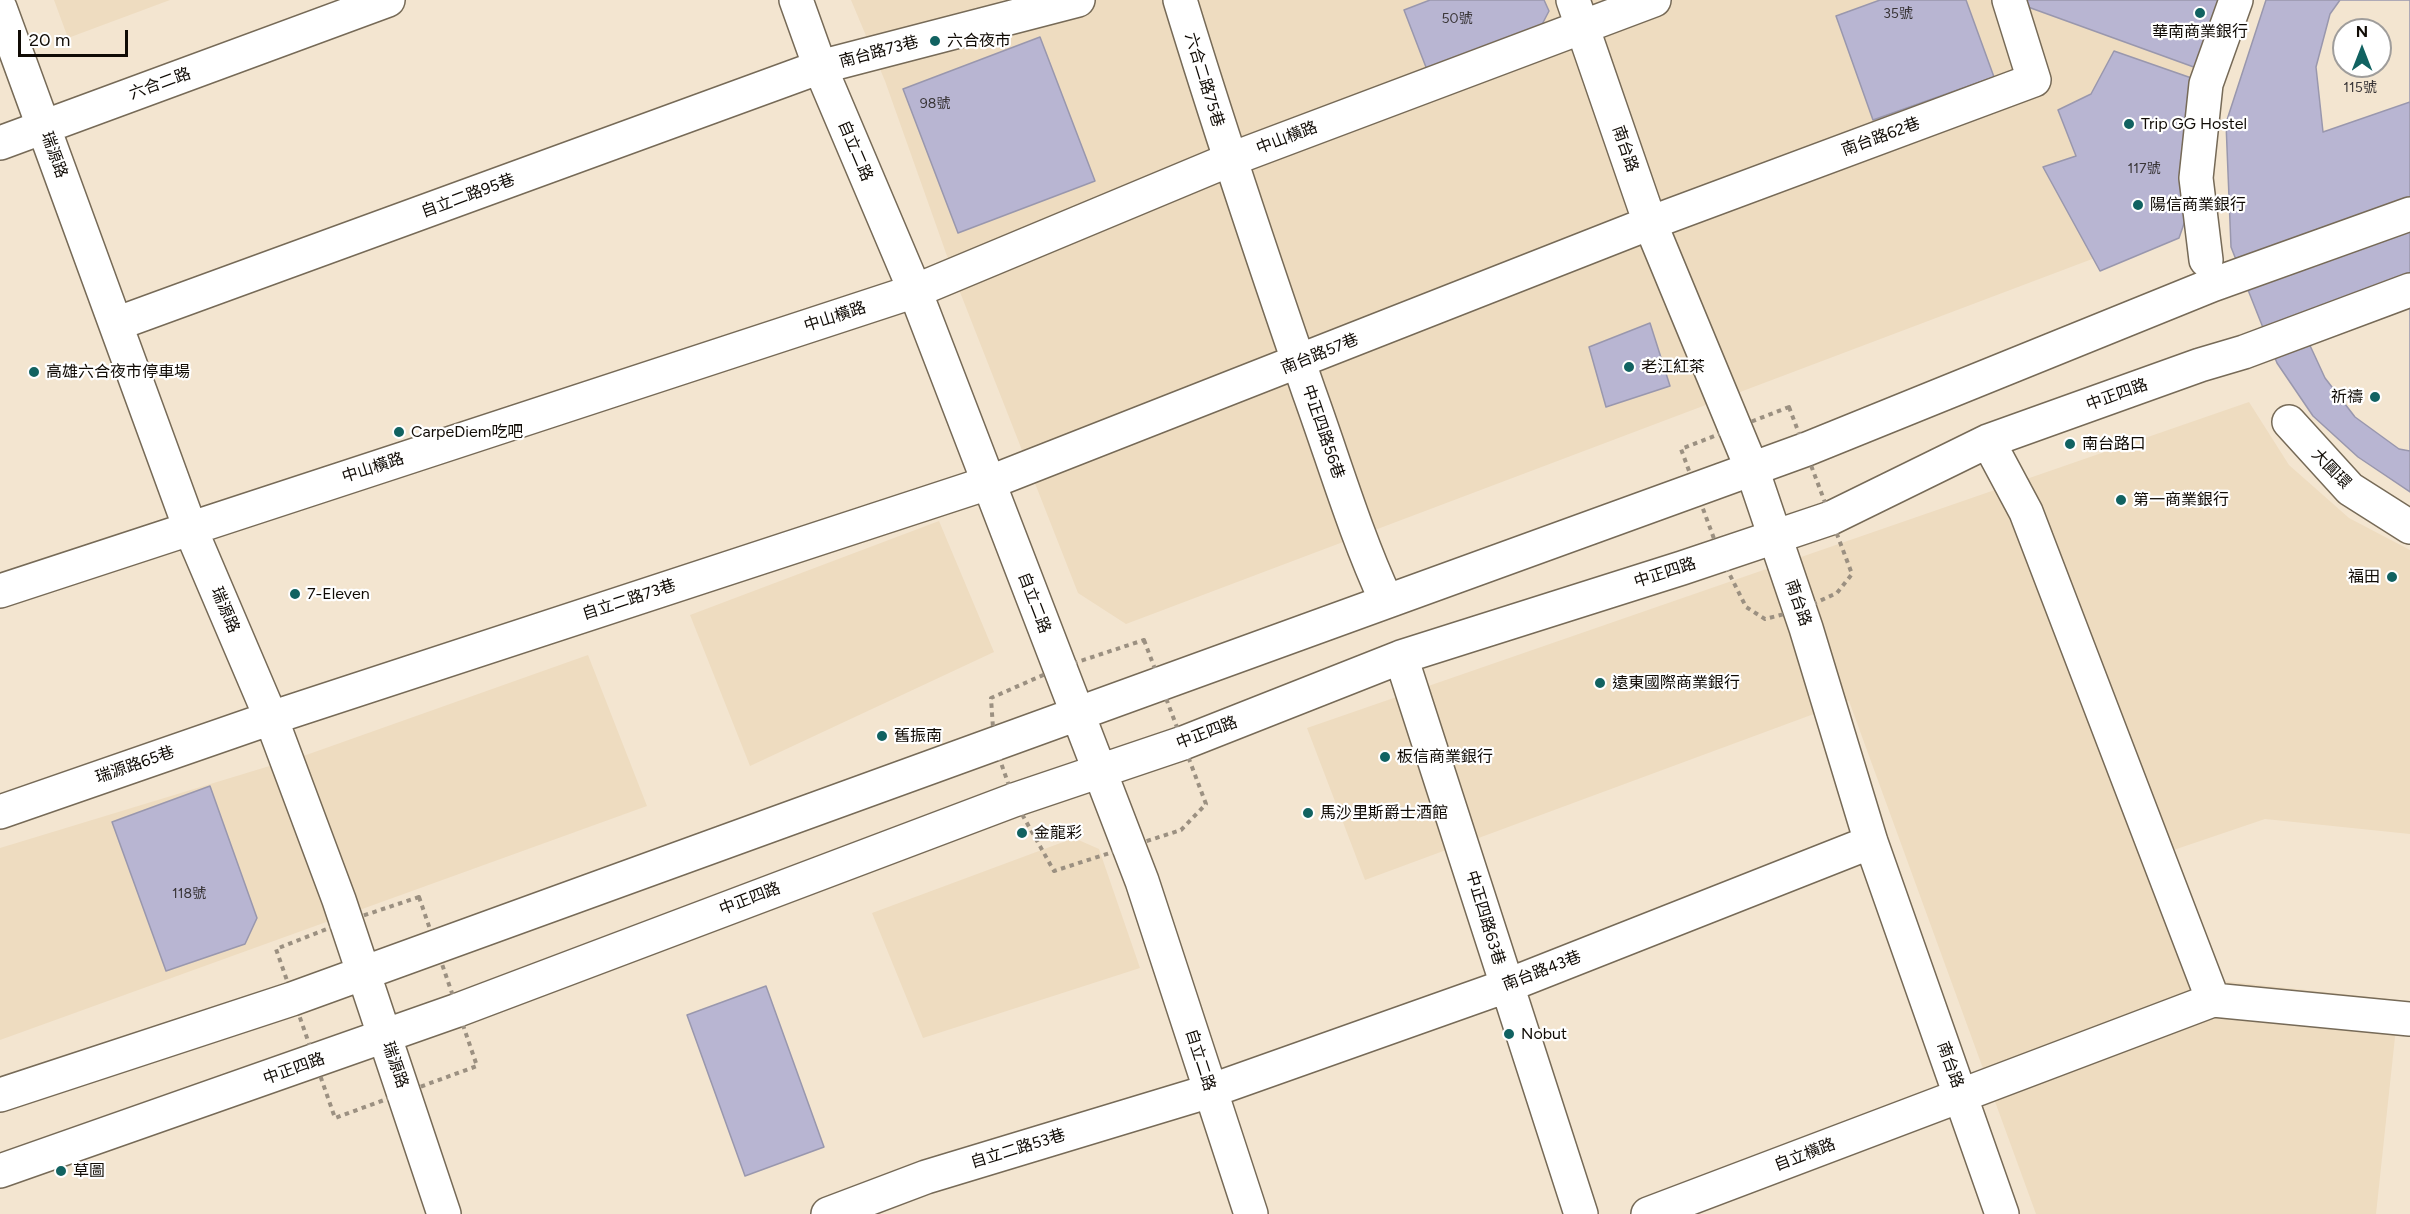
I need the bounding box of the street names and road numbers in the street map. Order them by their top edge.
street label: 六合二路75巷 [1181,30,1227,130]
street label: 南台路73巷 [837,32,921,72]
street label: 六合二路 [127,64,193,104]
street label: 南台路62巷 [1839,114,1923,160]
street label: 自立二路 [834,118,876,184]
street label: 中山橫路 [1254,118,1320,158]
street label: 南台路 [1608,123,1642,175]
street label: 瑞源路 [37,129,71,181]
street label: 自立二路95巷 [419,170,517,222]
street label: 中山橫路 [802,298,868,336]
street label: 南台路57巷 [1278,330,1362,378]
street label: 中正四路 [2084,375,2150,415]
street label: 中正四路56巷 [1298,382,1348,482]
street label: 大圓環 [2307,445,2355,493]
street label: 中山橫路 [340,449,406,487]
street label: 中正四路 [1632,554,1698,592]
street label: 自立二路 [1014,570,1054,636]
street label: 自立二路73巷 [580,576,678,624]
street label: 南台路 [1781,577,1815,629]
street label: 瑞源路 [207,584,243,636]
street label: 中正四路 [1174,713,1240,753]
street label: 瑞源路65巷 [93,743,177,787]
street label: 中正四路63巷 [1462,868,1508,968]
street label: 中正四路 [717,879,783,919]
street label: 南台路43巷 [1500,947,1584,995]
street label: 自立二路 [1181,1027,1219,1093]
street label: 瑞源路 [378,1039,412,1091]
street label: 南台路 [1933,1039,1967,1091]
street label: 中正四路 [261,1049,327,1089]
street label: 自立二路53巷 [968,1126,1068,1172]
street label: 自立橫路 [1772,1135,1838,1175]

